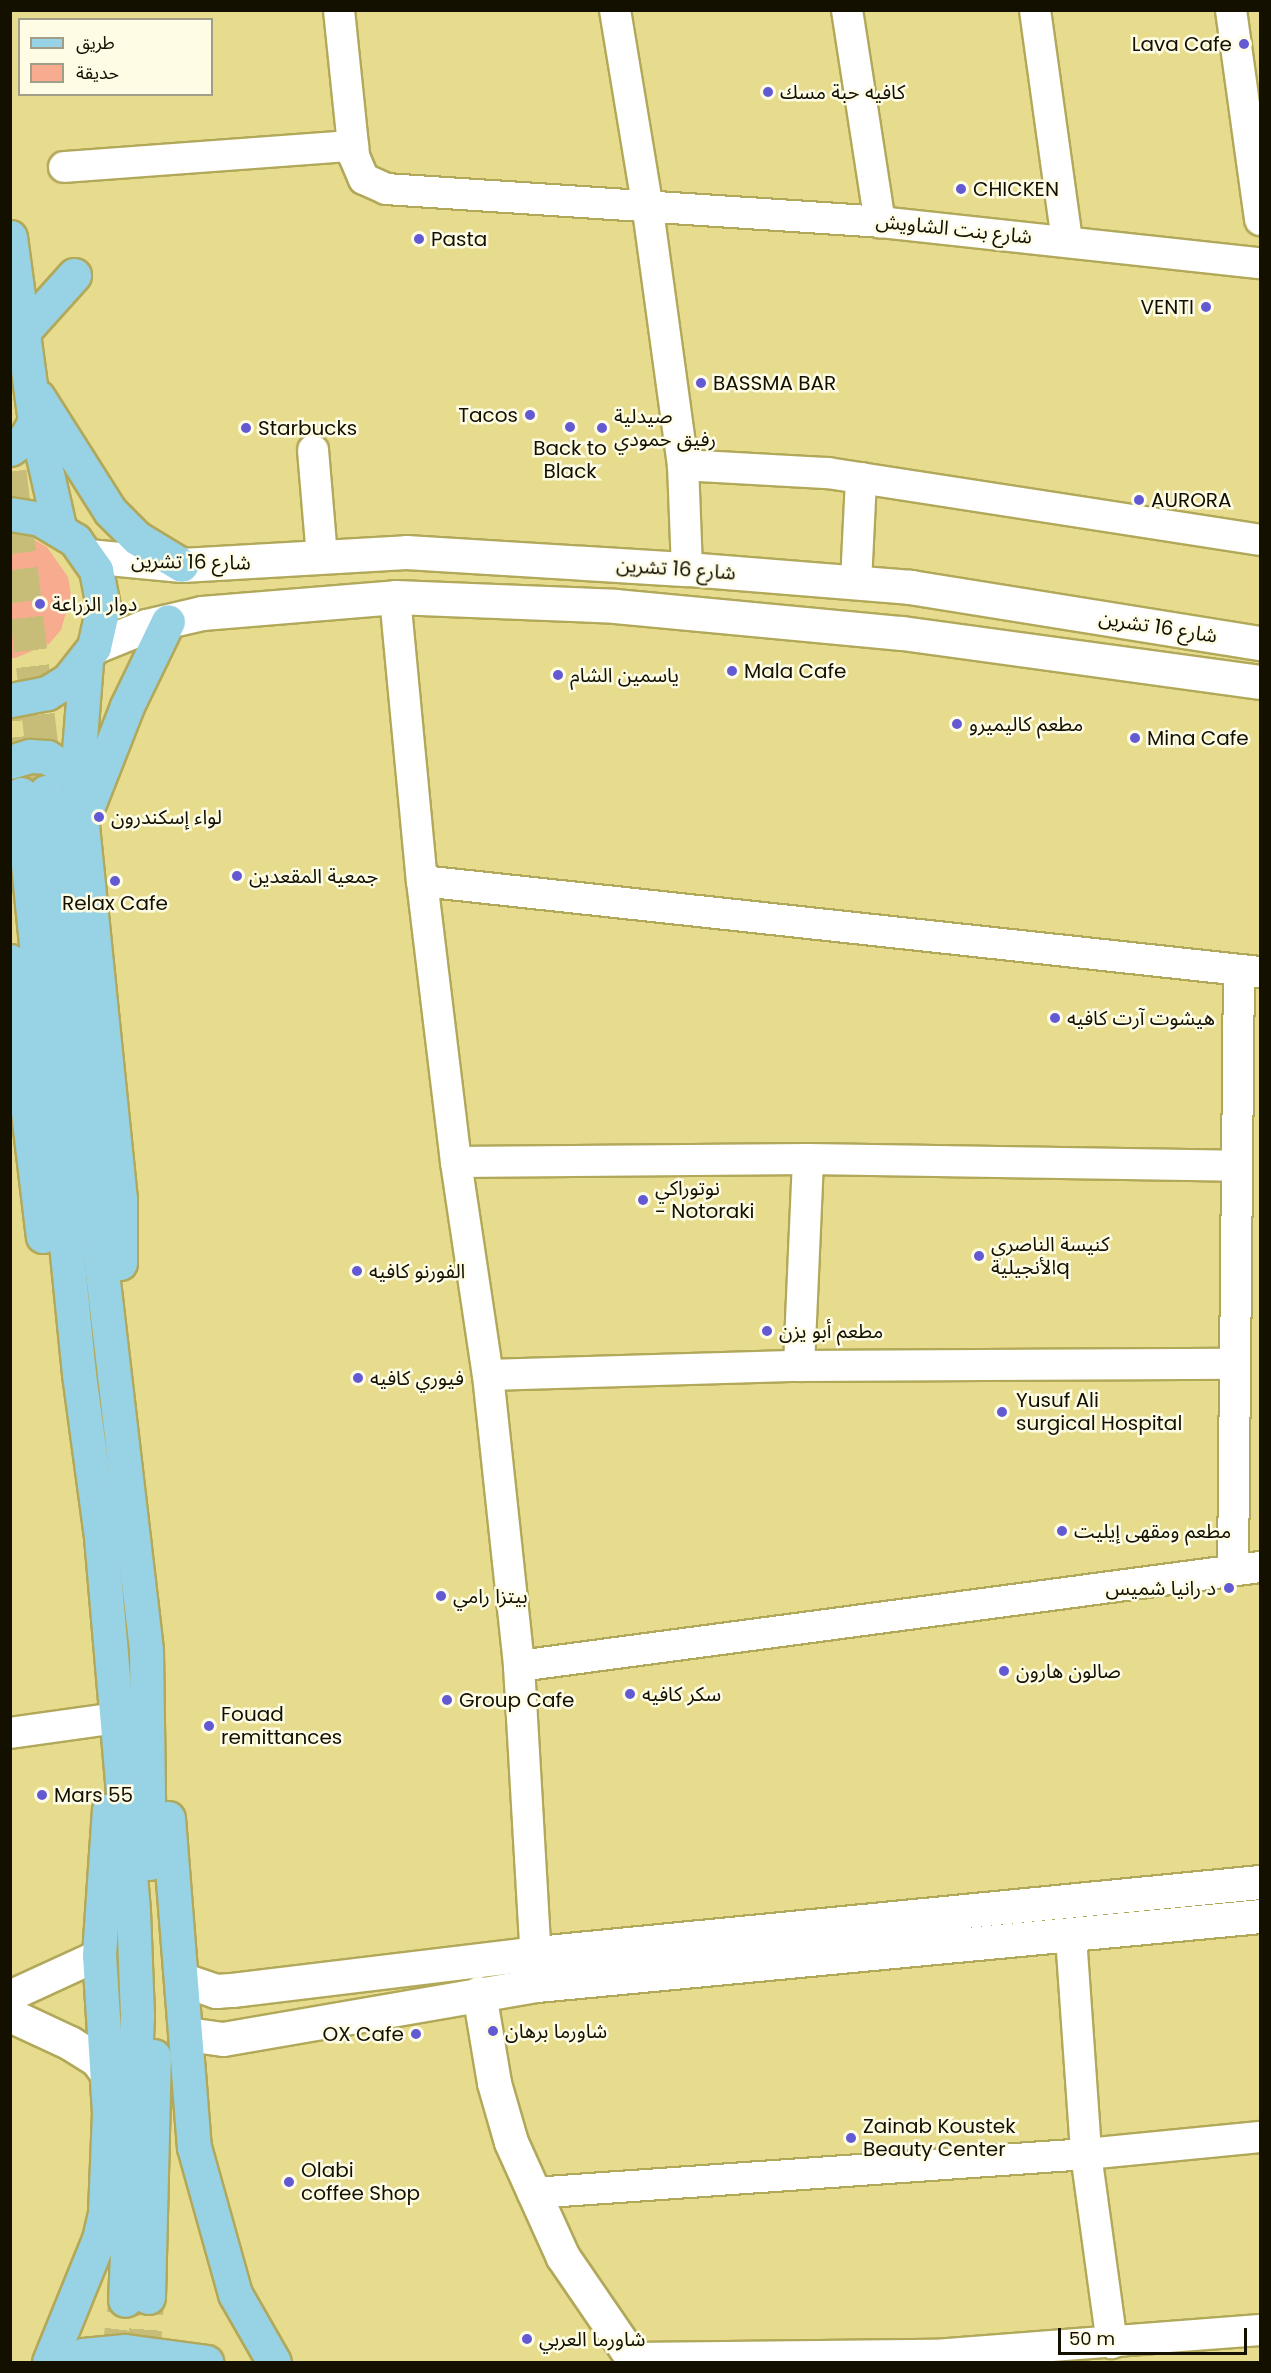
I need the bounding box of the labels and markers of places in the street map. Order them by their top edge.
place label: Lava Cafe [1132,32,1232,56]
marker: Lava Cafe [1237,37,1251,51]
place label: كافيه حبة مسك [780,80,905,104]
marker: كافيه حبة مسك [761,85,775,99]
place label: CHICKEN [973,177,1059,201]
marker: CHICKEN [954,182,968,196]
place label: Pasta [431,227,487,251]
marker: Pasta [412,232,426,246]
place label: VENTI [1140,295,1194,319]
marker: VENTI [1199,300,1213,314]
place label: BASSMA BAR [713,371,836,395]
marker: BASSMA BAR [694,376,708,390]
place label: Tacos [458,403,518,427]
place label: صيدلية رفيق حمودي [614,404,716,451]
marker: Tacos [523,408,537,422]
place label: Starbucks [258,416,357,440]
marker: Back to Black [563,420,577,434]
marker: Starbucks [239,421,253,435]
marker: صيدلية رفيق حمودي [595,421,609,435]
place label: Back to Black [533,436,607,483]
place label: AURORA [1151,488,1231,512]
marker: AURORA [1132,493,1146,507]
place label: دوار الزراعة [52,592,137,616]
marker: دوار الزراعة [33,597,47,611]
place label: Mala Cafe [744,659,846,683]
place label: ياسمين الشام [570,663,679,687]
marker: Mala Cafe [725,664,739,678]
marker: ياسمين الشام [551,668,565,682]
place label: مطعم كاليميرو [969,712,1083,736]
marker: مطعم كاليميرو [950,717,964,731]
place label: Mina Cafe [1147,726,1249,750]
marker: Mina Cafe [1128,731,1142,745]
place label: لواء إسكندرون [111,805,222,829]
marker: لواء إسكندرون [92,810,106,824]
place label: جمعية المقعدين [249,864,378,888]
marker: جمعية المقعدين [230,869,244,883]
marker: Relax Cafe [108,874,122,888]
place label: Relax Cafe [62,891,168,915]
place label: هيشوت آرت كافيه [1067,1006,1215,1030]
marker: هيشوت آرت كافيه [1048,1011,1062,1025]
place label: نوتوراكي - Notoraki [655,1176,754,1223]
marker: نوتوراكي - Notoraki [636,1193,650,1207]
place label: كنيسة الناصري الأنجيليةq [991,1232,1109,1279]
marker: كنيسة الناصري الأنجيليةq [972,1249,986,1263]
place label: الفورنو كافيه [369,1259,465,1283]
marker: الفورنو كافيه [350,1264,364,1278]
place label: مطعم أبو يزن [779,1319,883,1343]
marker: مطعم أبو يزن [760,1324,774,1338]
place label: فيوري كافيه [370,1366,464,1390]
marker: فيوري كافيه [351,1371,365,1385]
place label: Yusuf Ali surgical Hospital [1016,1388,1182,1435]
marker: Yusuf Ali surgical Hospital [993,1403,1011,1421]
place label: مطعم ومقهى إيليت [1074,1519,1231,1543]
marker: مطعم ومقهى إيليت [1055,1524,1069,1538]
place label: د رانيا شميس [1105,1576,1216,1600]
marker: د رانيا شميس [1220,1579,1238,1597]
place label: بيتزا رامي [453,1584,528,1608]
marker: بيتزا رامي [434,1589,448,1603]
place label: صالون هارون [1016,1659,1121,1683]
marker: صالون هارون [997,1664,1011,1678]
place label: سكر كافيه [642,1682,721,1706]
marker: سكر كافيه [623,1687,637,1701]
place label: Group Cafe [459,1688,574,1712]
marker: Group Cafe [440,1693,454,1707]
place label: Fouad remittances [221,1702,342,1749]
marker: Fouad remittances [202,1719,216,1733]
place label: Mars 55 [54,1783,133,1807]
marker: Mars 55 [35,1788,49,1802]
place label: شاورما برهان [505,2019,607,2043]
place label: OX Cafe [323,2022,404,2046]
marker: شاورما برهان [486,2024,500,2038]
marker: OX Cafe [409,2027,423,2041]
place label: Zainab Koustek Beauty Center [863,2114,1015,2161]
marker: Zainab Koustek Beauty Center [844,2131,858,2145]
place label: Olabi coffee Shop [301,2158,420,2205]
marker: Olabi coffee Shop [282,2175,296,2189]
place label: شاورما العربي [539,2327,645,2351]
marker: شاورما العربي [520,2332,534,2346]

